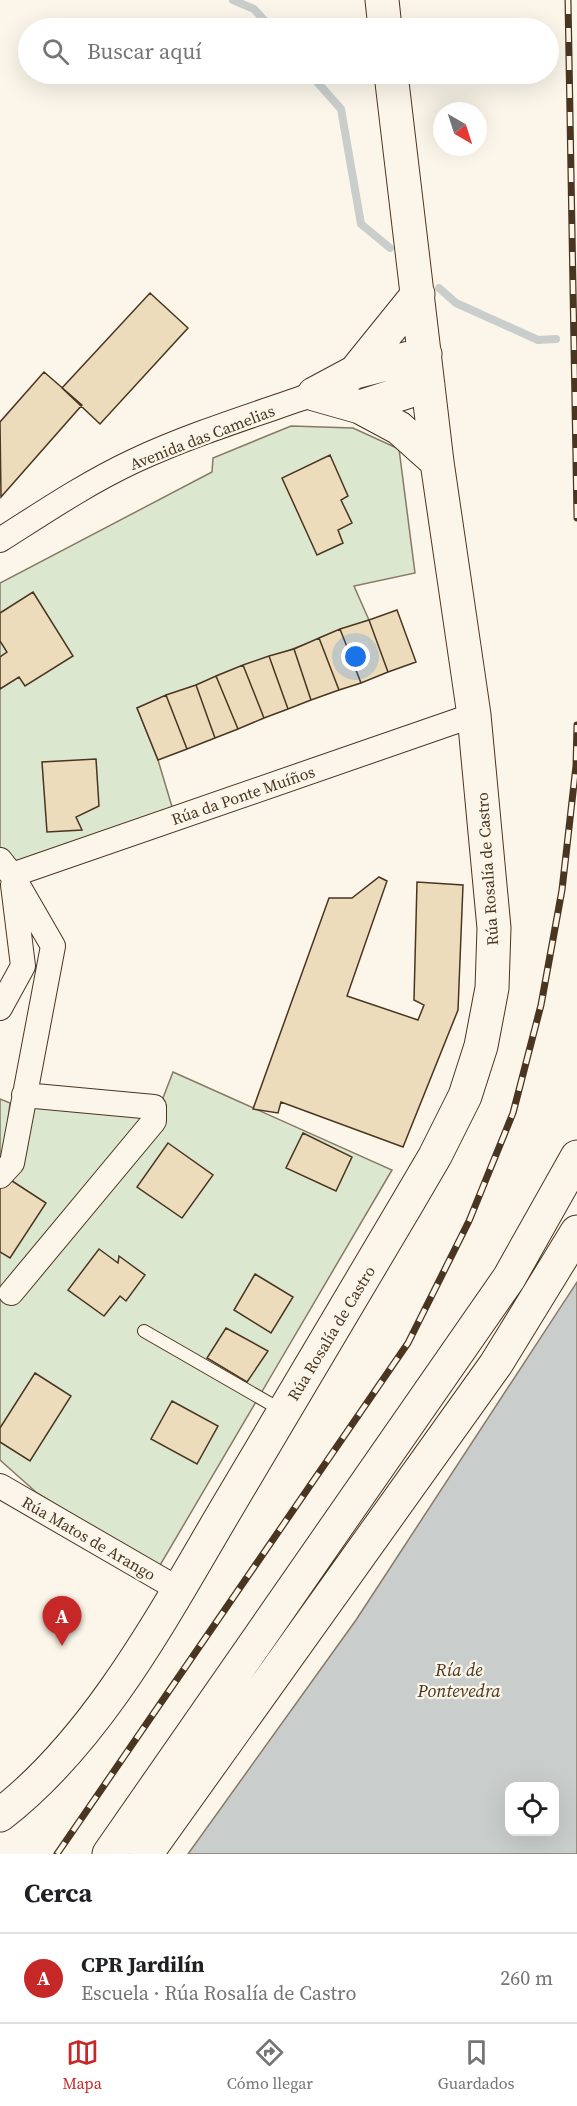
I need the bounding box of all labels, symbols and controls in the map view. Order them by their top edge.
search box [18,18,559,84]
icon: search [39,35,72,68]
text: Buscar aquí [87,36,202,66]
north arrow [433,102,487,156]
street label: Avenida das Camelias [126,399,278,475]
your location [341,642,370,671]
street label: Rúa da Ponte Muíños [168,760,318,830]
street label: Rúa Rosalía de Castro [471,791,503,946]
street label: Rúa Rosalía de Castro [282,1261,380,1405]
street label: Rúa Matos de Arango [18,1491,160,1585]
pin: A [42,1596,82,1646]
water label: Ría de Pontevedra [416,1657,501,1703]
map controls [505,1782,559,1836]
button: locate [505,1782,559,1836]
text: Cerca [24,1875,92,1911]
text: CPR Jardilín [81,1949,205,1979]
text: A [37,1964,50,1992]
text: 260 m [500,1964,553,1992]
text: Escuela · Rúa Rosalía de Castro [81,1979,356,2007]
tab: Mapa [62,2036,102,2094]
tab: Cómo llegar [227,2036,313,2094]
tab: Guardados [438,2036,515,2094]

